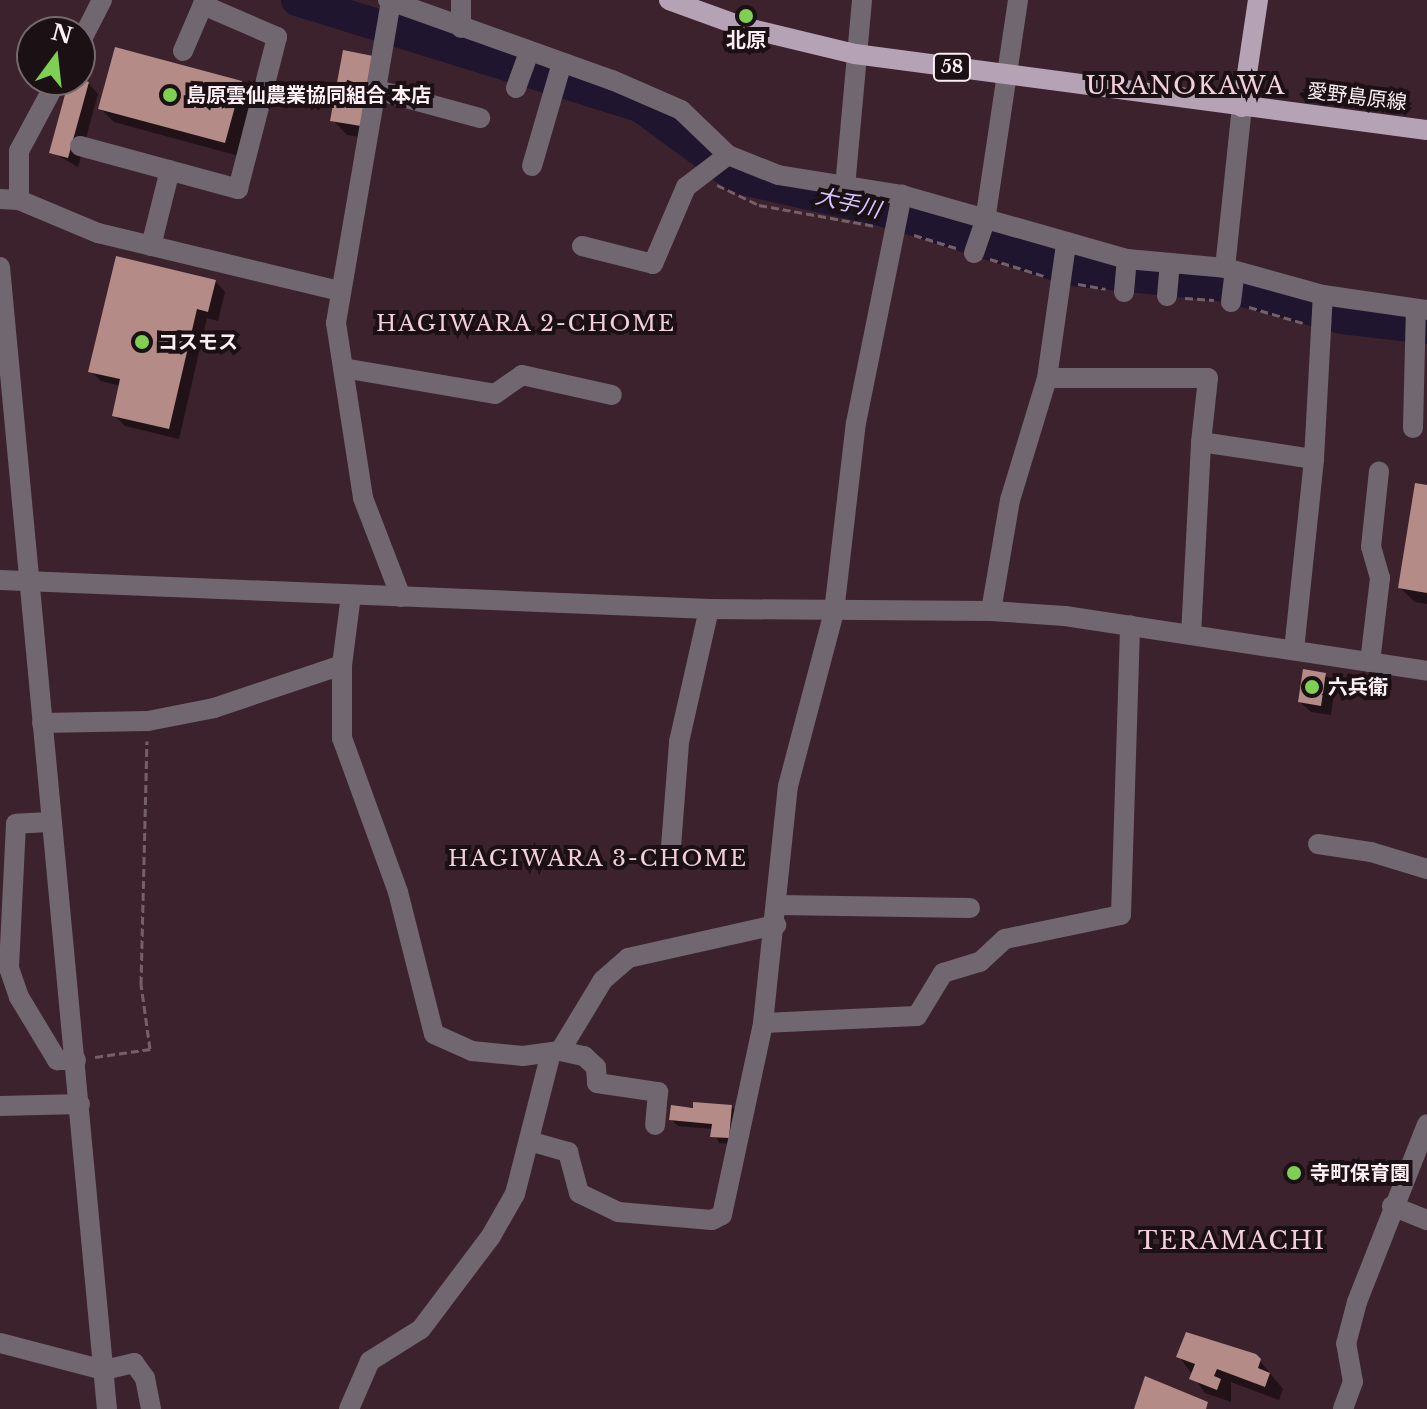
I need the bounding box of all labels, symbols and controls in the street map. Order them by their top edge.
marker: 北原 [737,7,755,25]
north arrow [16,16,96,96]
text: N [48,19,75,50]
place label: 北原 [726,28,766,52]
road number: 58 [932,53,972,81]
district label: URANOKAWA [1086,72,1286,100]
street label: 愛野島原線 [1306,79,1408,115]
place label: 島原雲仙農業協同組合 本店 [186,83,431,107]
marker: 島原雲仙農業協同組合 本店 [161,86,179,104]
water label: 大手川 [813,183,883,223]
district label: HAGIWARA 2-CHOME [376,311,676,337]
place label: コスモス [158,330,238,354]
marker: コスモス [133,333,151,351]
place label: 六兵衛 [1328,675,1388,699]
marker: 六兵衛 [1303,678,1321,696]
district label: HAGIWARA 3-CHOME [448,846,748,872]
place label: 寺町保育園 [1310,1161,1410,1185]
marker: 寺町保育園 [1285,1164,1303,1182]
district label: TERAMACHI [1138,1227,1326,1255]

